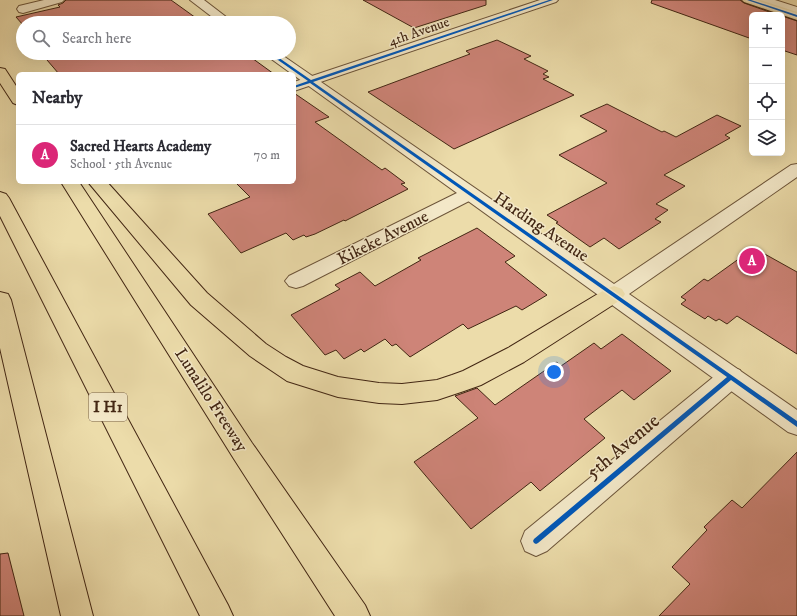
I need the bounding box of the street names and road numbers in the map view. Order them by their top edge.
street label: 4th Avenue [386,13,452,51]
street label: Harding Avenue [489,187,593,267]
street label: Kikeke Avenue [334,206,432,270]
street label: Lunalilo Freeway [169,344,253,457]
road number: I H1 [89,393,127,421]
street label: 5th Avenue [581,409,665,485]

